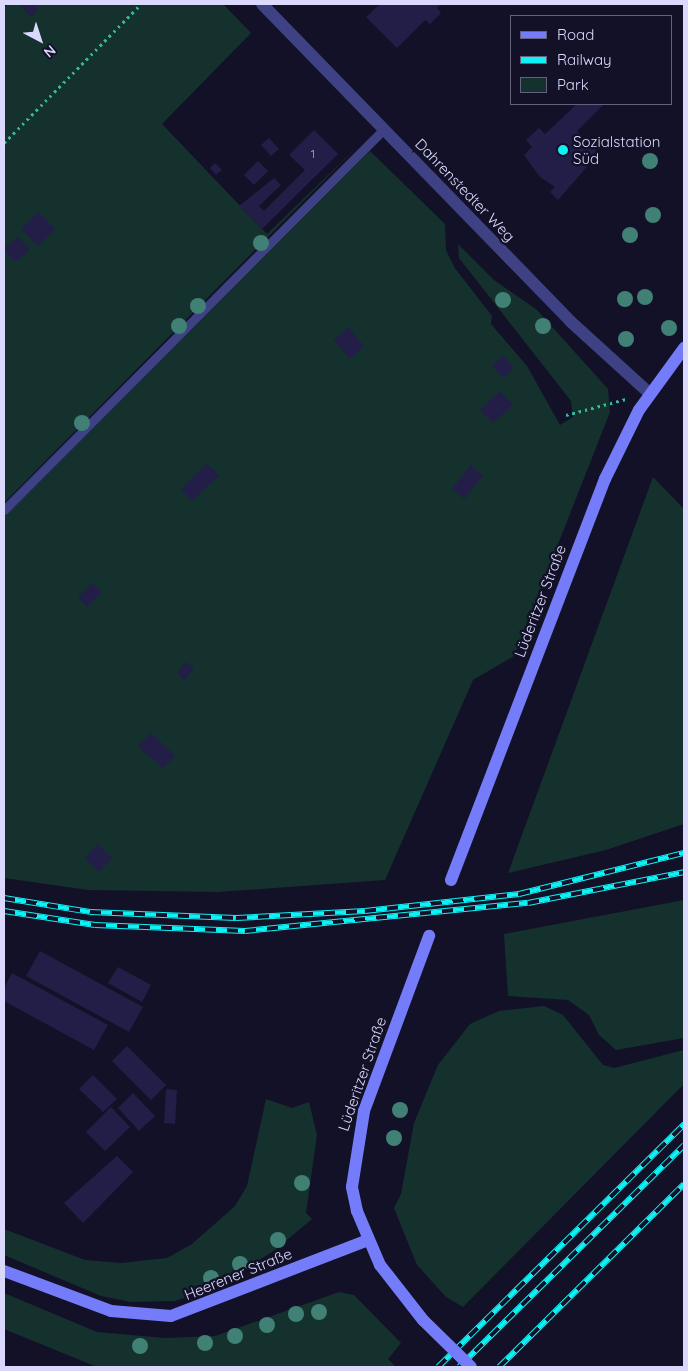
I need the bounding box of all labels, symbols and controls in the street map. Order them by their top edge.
north arrow [15,15,65,65]
legend [510,15,673,105]
text: Road [557,25,594,44]
text: N [40,41,59,62]
text: Railway [557,50,612,69]
text: Park [557,75,589,94]
place label: Sozialstation Süd [573,132,661,167]
street label: Dahrenstedter Weg [411,135,519,245]
marker: Sozialstation Süd [557,144,569,156]
house number: 1 [311,147,315,161]
street label: Lüderitzer Straße [510,542,570,660]
street label: Lüderitzer Straße [334,1015,390,1133]
street label: Heerener Straße [182,1244,294,1304]

